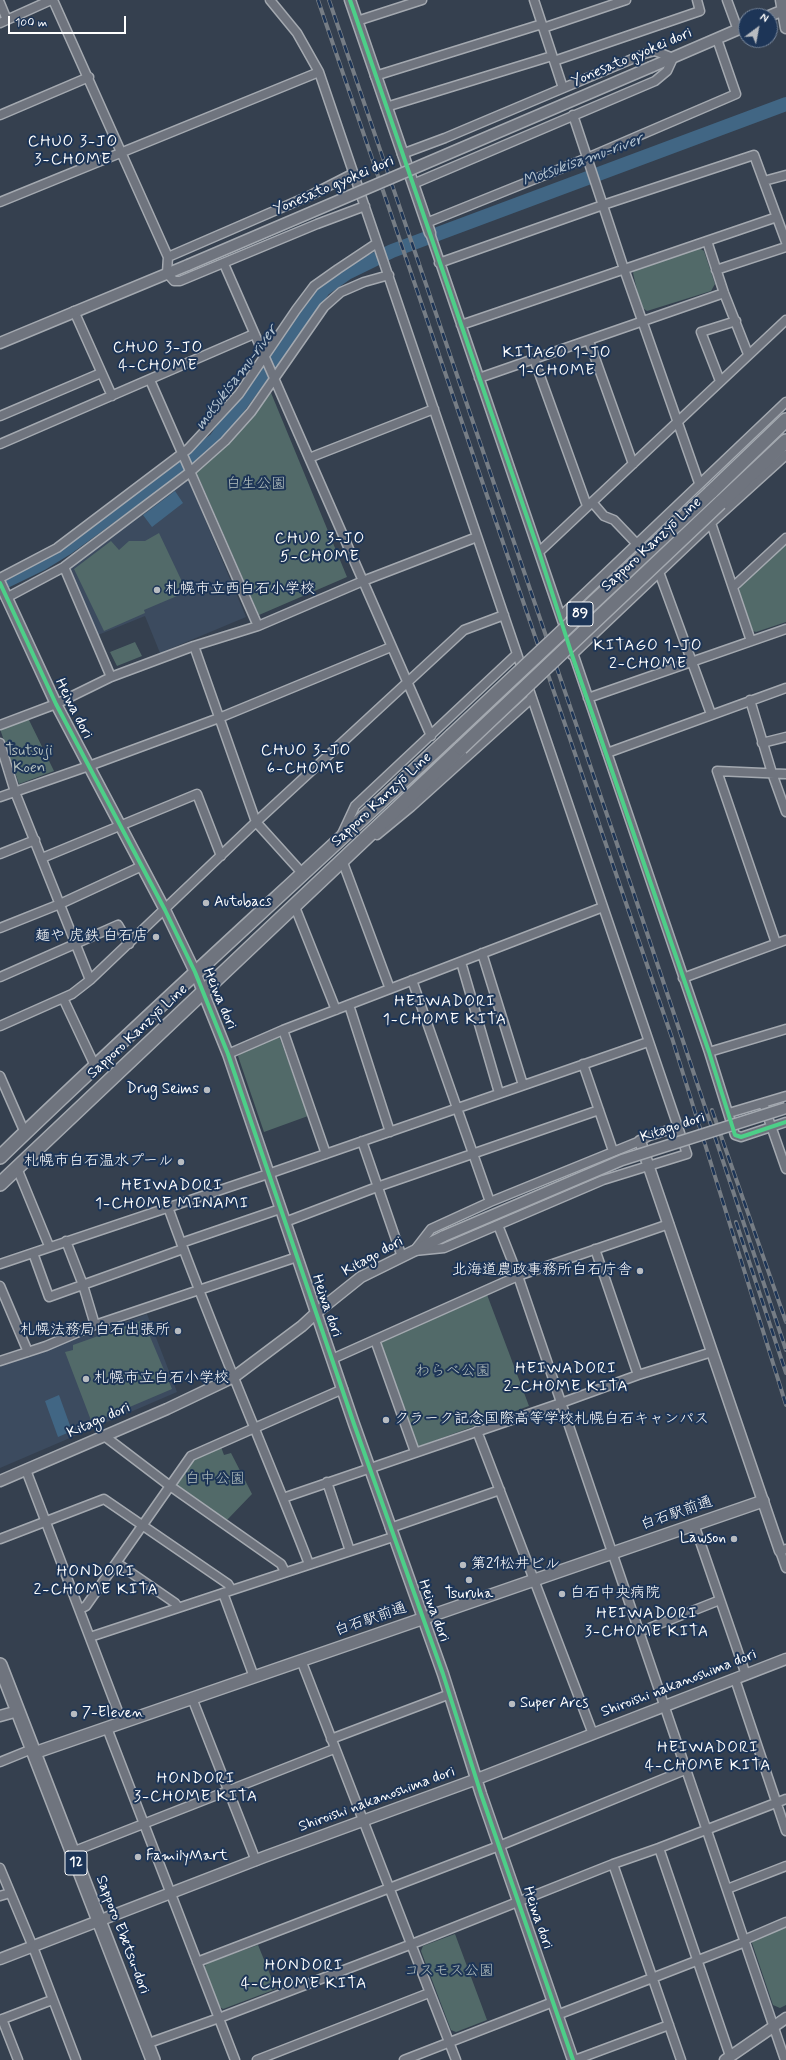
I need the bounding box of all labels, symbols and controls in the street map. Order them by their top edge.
scale bar [10,8,128,34]
north arrow [738,8,778,48]
text: N [757,11,771,27]
text: 100 m [15,15,47,31]
street label: Yonesato gyokei dori [569,25,695,91]
water label: Motsukisamu-river [520,130,646,192]
district label: CHUO 3-JO 3-CHOME [29,133,117,171]
street label: Yonesato gyokei dori [271,153,397,219]
water label: motsukisamu-river [192,322,282,434]
district label: CHUO 3-JO 4-CHOME [114,339,202,377]
district label: KITAGO 1-JO 1-CHOME [502,344,612,382]
park label: 白生公園 [226,476,286,494]
street label: Sapporo Kanzyō Line [598,494,706,596]
district label: CHUO 3-JO 5-CHOME [276,530,364,568]
place label: 札幌市立西白石小学校 [165,581,315,599]
marker: 札幌市立西白石小学校 [152,585,162,595]
road number: 89 [567,602,593,626]
district label: KITAGO 1-JO 2-CHOME [593,637,703,675]
street label: Heiwa dori [50,676,96,742]
district label: CHUO 3-JO 6-CHOME [262,742,350,780]
park label: Tsutsuji Koen [5,743,53,778]
street label: Sapporo Kanzyō Line [328,749,436,851]
place label: Autobacs [214,894,272,912]
marker: Autobacs [201,898,211,908]
place label: 麺や 虎鉄 白石店 [35,928,148,946]
marker: 麺や 虎鉄 白石店 [151,932,161,942]
street label: Heiwa dori [198,965,240,1033]
street label: Sapporo Kanzyō Line [84,981,192,1083]
district label: HEIWADORI 1-CHOME KITA [382,993,508,1031]
place label: Drug Seims [127,1081,199,1099]
marker: Drug Seims [202,1085,212,1095]
street label: Kitago dori [638,1109,708,1147]
place label: 札幌市白石温水プール [24,1153,173,1171]
marker: 札幌市白石温水プール [176,1157,186,1167]
district label: HEIWADORI 1-CHOME MINAMI [97,1177,247,1215]
street label: Kitago dori [339,1233,407,1281]
place label: 北海道農政事務所白石庁舎 [452,1262,632,1280]
marker: 北海道農政事務所白石庁舎 [635,1266,645,1276]
street label: Heiwa dori [307,1272,345,1340]
place label: 札幌法務局白石出張所 [20,1322,170,1340]
marker: 札幌法務局白石出張所 [173,1326,183,1336]
district label: HEIWADORI 2-CHOME KITA [503,1360,629,1398]
park label: わらべ公園 [416,1363,490,1381]
place label: 札幌市立白石小学校 [94,1370,229,1388]
marker: 札幌市立白石小学校 [81,1374,91,1384]
street label: Kitago dori [65,1399,133,1443]
place label: クラーク記念国際高等学校札幌白石キャンパス [394,1411,709,1429]
marker: クラーク記念国際高等学校札幌白石キャンパス [381,1415,391,1425]
park label: 白中公園 [185,1471,245,1489]
street label: 白石駅前通 [639,1493,715,1535]
place label: Lawson [680,1530,726,1548]
marker: Lawson [729,1534,739,1544]
place label: 第21松井ビル [471,1556,560,1574]
marker: 第21松井ビル [458,1560,468,1570]
district label: HONDORI 2-CHOME KITA [33,1563,159,1601]
marker: Tsuruha [464,1575,474,1585]
street label: Heiwa dori [413,1577,453,1645]
place label: 白石中央病院 [570,1585,660,1603]
place label: Tsuruha [445,1586,493,1604]
marker: 白石中央病院 [557,1589,567,1599]
street label: 白石駅前通 [333,1599,409,1641]
district label: HEIWADORI 3-CHOME KITA [584,1605,710,1643]
street label: Shiroishi nakanoshima dori [599,1646,759,1722]
place label: Super Arcs [520,1695,588,1713]
marker: Super Arcs [507,1699,517,1709]
place label: 7-Eleven [82,1705,144,1723]
marker: 7-Eleven [69,1709,79,1719]
district label: HEIWADORI 4-CHOME KITA [644,1739,772,1777]
street label: Shiroishi nakanoshima dori [296,1763,458,1837]
district label: HONDORI 3-CHOME KITA [133,1770,259,1808]
place label: FamilyMart [146,1848,228,1866]
road number: 12 [65,1851,87,1875]
marker: FamilyMart [133,1852,143,1862]
street label: Sapporo Ebetsu-dori [91,1873,153,1997]
street label: Heiwa dori [518,1884,556,1952]
district label: HONDORI 4-CHOME KITA [240,1957,368,1995]
park label: コスモス公園 [404,1963,494,1981]

